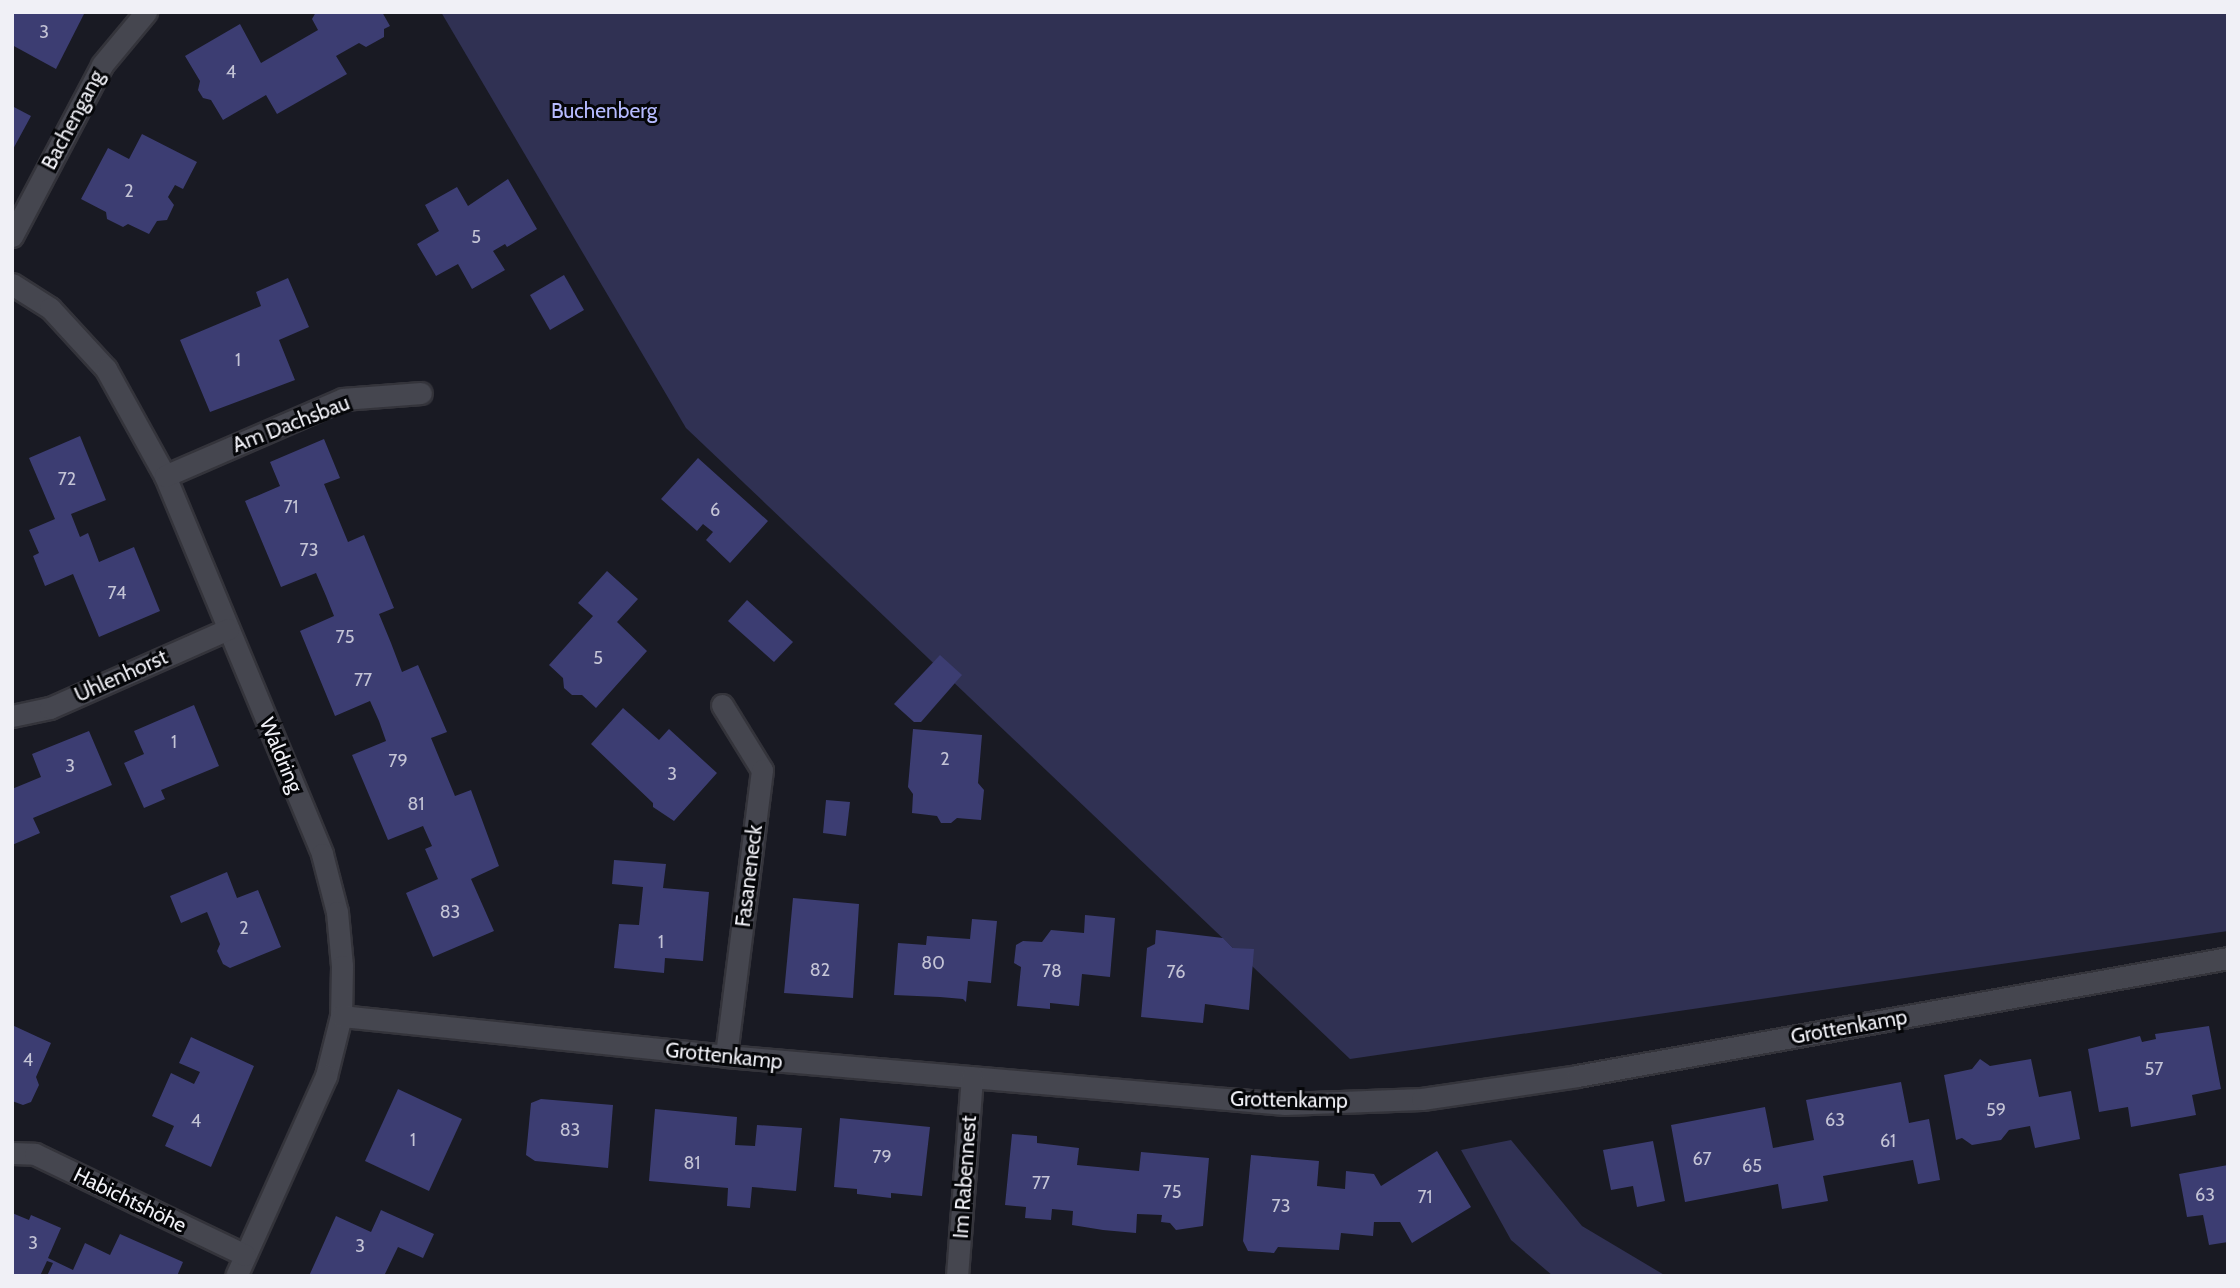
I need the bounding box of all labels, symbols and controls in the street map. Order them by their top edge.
house number: 3 [39,21,49,43]
house number: 4 [226,61,236,83]
street label: Bachengang [36,66,110,174]
park label: Buchenberg [551,98,657,124]
house number: 2 [124,180,134,202]
house number: 5 [471,226,481,248]
house number: 1 [235,349,241,371]
street label: Am Dachsbau [229,390,353,458]
house number: 72 [58,468,76,490]
house number: 71 [284,496,298,518]
house number: 6 [710,499,720,521]
house number: 73 [300,539,318,561]
house number: 74 [108,582,126,604]
house number: 75 [336,626,354,648]
street label: Uhlenhorst [71,644,171,708]
house number: 5 [593,647,603,669]
house number: 77 [354,669,372,691]
street label: Waldring [254,714,308,796]
house number: 1 [171,731,177,753]
house number: 2 [940,748,950,770]
house number: 79 [388,750,408,772]
house number: 3 [65,755,75,777]
house number: 3 [667,763,677,785]
house number: 81 [408,793,424,815]
street label: Fasaneneck [730,824,768,928]
house number: 83 [440,901,460,923]
house number: 2 [239,917,249,939]
house number: 1 [658,931,664,953]
house number: 80 [921,952,945,974]
house number: 82 [810,959,830,981]
house number: 78 [1042,960,1062,982]
house number: 76 [1167,961,1185,983]
street label: Grottenkamp [1789,1004,1909,1050]
street label: Grottenkamp [664,1037,784,1075]
house number: 4 [23,1049,33,1071]
house number: 57 [2145,1058,2163,1080]
street label: Grottenkamp [1230,1086,1348,1114]
house number: 59 [1986,1099,2006,1121]
house number: 63 [1825,1109,1845,1131]
house number: 4 [191,1110,201,1132]
street label: Im Rabennest [948,1115,982,1239]
house number: 83 [560,1119,580,1141]
house number: 1 [410,1129,416,1151]
house number: 61 [1880,1130,1896,1152]
house number: 79 [872,1146,892,1168]
house number: 67 [1692,1148,1712,1170]
house number: 81 [684,1152,700,1174]
house number: 65 [1742,1155,1762,1177]
street label: Habichtshöhe [69,1162,191,1238]
house number: 77 [1032,1172,1050,1194]
house number: 75 [1163,1181,1181,1203]
house number: 63 [2195,1184,2215,1206]
house number: 71 [1418,1186,1432,1208]
house number: 73 [1272,1195,1290,1217]
house number: 3 [28,1232,38,1254]
house number: 3 [355,1235,365,1257]

